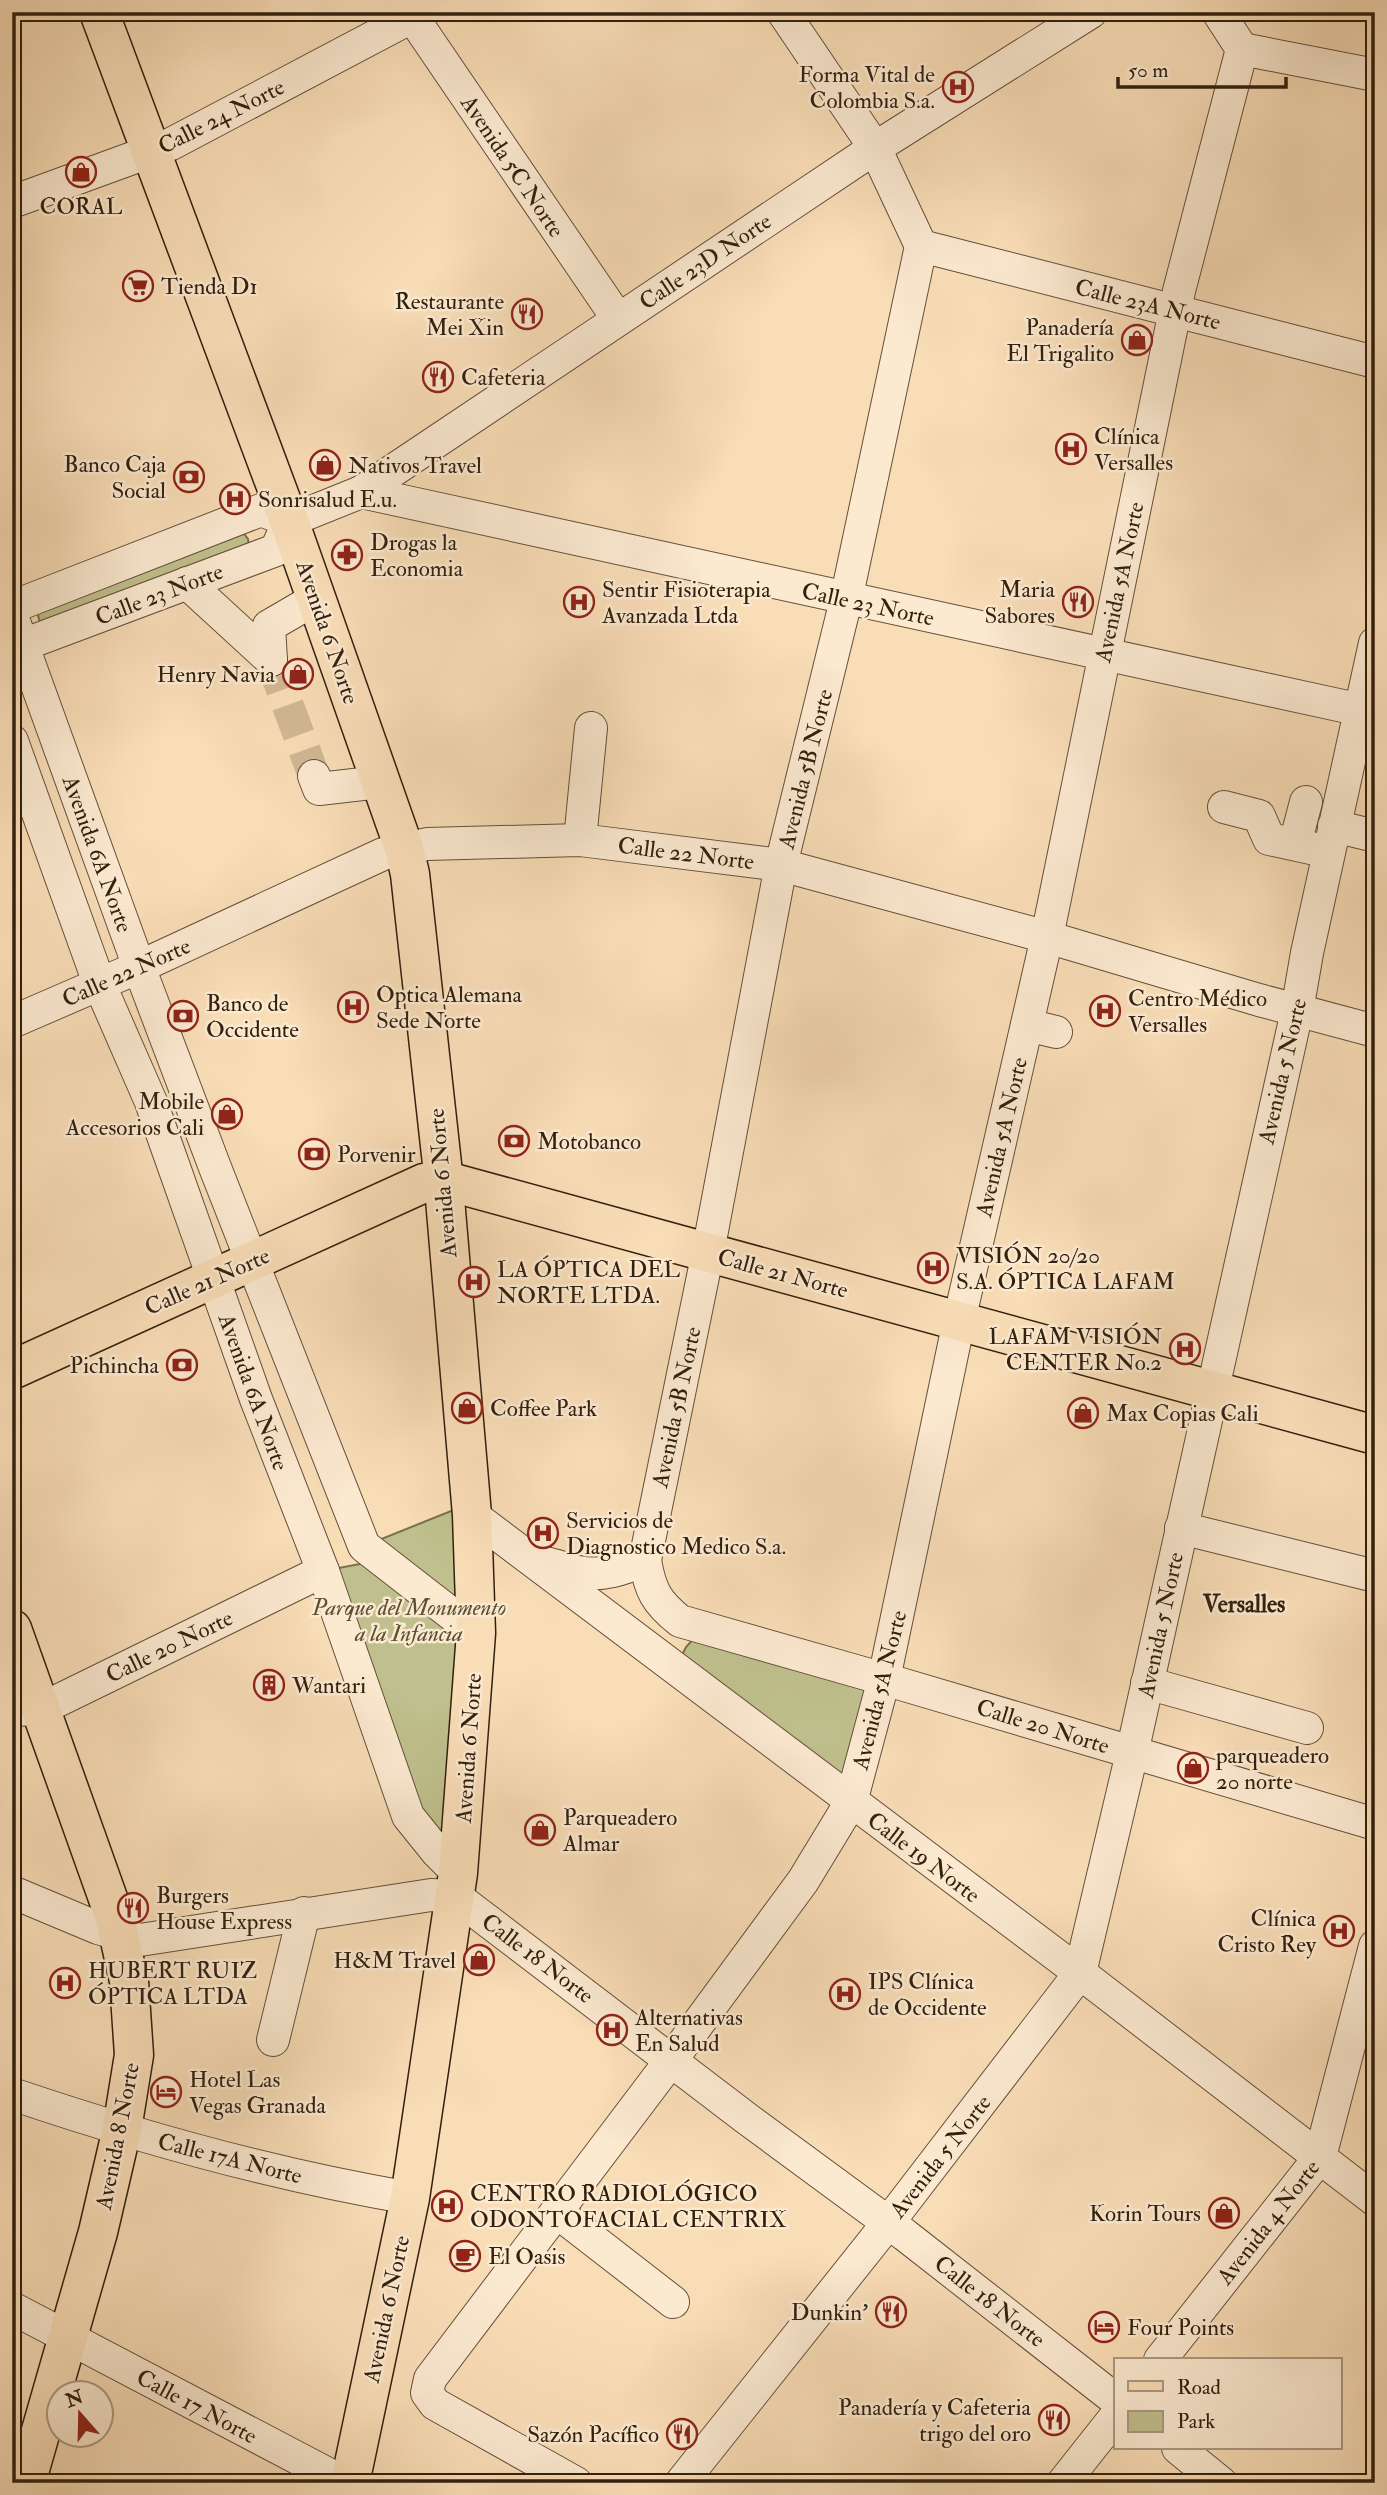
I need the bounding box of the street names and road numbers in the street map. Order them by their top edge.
street label: Calle 24 Norte [153,72,290,161]
street label: Avenida 5C Norte [454,89,571,243]
street label: Calle 23D Norte [634,206,777,316]
street label: Calle 23A Norte [1072,272,1224,337]
street label: Avenida 5A Norte [1088,499,1151,666]
street label: Avenida 6 Norte [289,556,366,708]
street label: Calle 23 Norte [91,557,227,632]
street label: Calle 23 Norte [799,576,937,633]
street label: Avenida 5B Norte [771,686,839,853]
street label: Avenida 6A Norte [55,771,139,937]
street label: Calle 22 Norte [616,831,756,876]
street label: Calle 22 Norte [58,931,195,1014]
street label: Avenida 5 Norte [1251,995,1313,1148]
street label: Avenida 5A Norte [969,1054,1034,1221]
street label: Avenida 6 Norte [421,1107,464,1260]
street label: Calle 21 Norte [140,1241,275,1322]
street label: Calle 21 Norte [714,1242,852,1305]
street label: Avenida 6A Norte [211,1309,295,1475]
street label: Avenida 5B Norte [645,1324,708,1491]
street label: Avenida 5 Norte [1131,1549,1190,1702]
street label: Calle 20 Norte [101,1603,238,1690]
street label: Avenida 5A Norte [845,1607,913,1774]
street label: Avenida 6 Norte [449,1672,488,1825]
street label: Calle 20 Norte [973,1693,1113,1761]
street label: Calle 19 Norte [862,1806,986,1909]
street label: Calle 18 Norte [476,1907,600,2010]
street label: Avenida 8 Norte [89,2060,146,2213]
street label: Avenida 5 Norte [883,2089,998,2225]
street label: Calle 17A Norte [155,2127,305,2190]
street label: Avenida 4 Norte [1210,2154,1326,2291]
street label: Avenida 6 Norte [356,2232,416,2386]
street label: Calle 18 Norte [928,2249,1051,2354]
street label: Calle 17 Norte [131,2362,263,2451]

